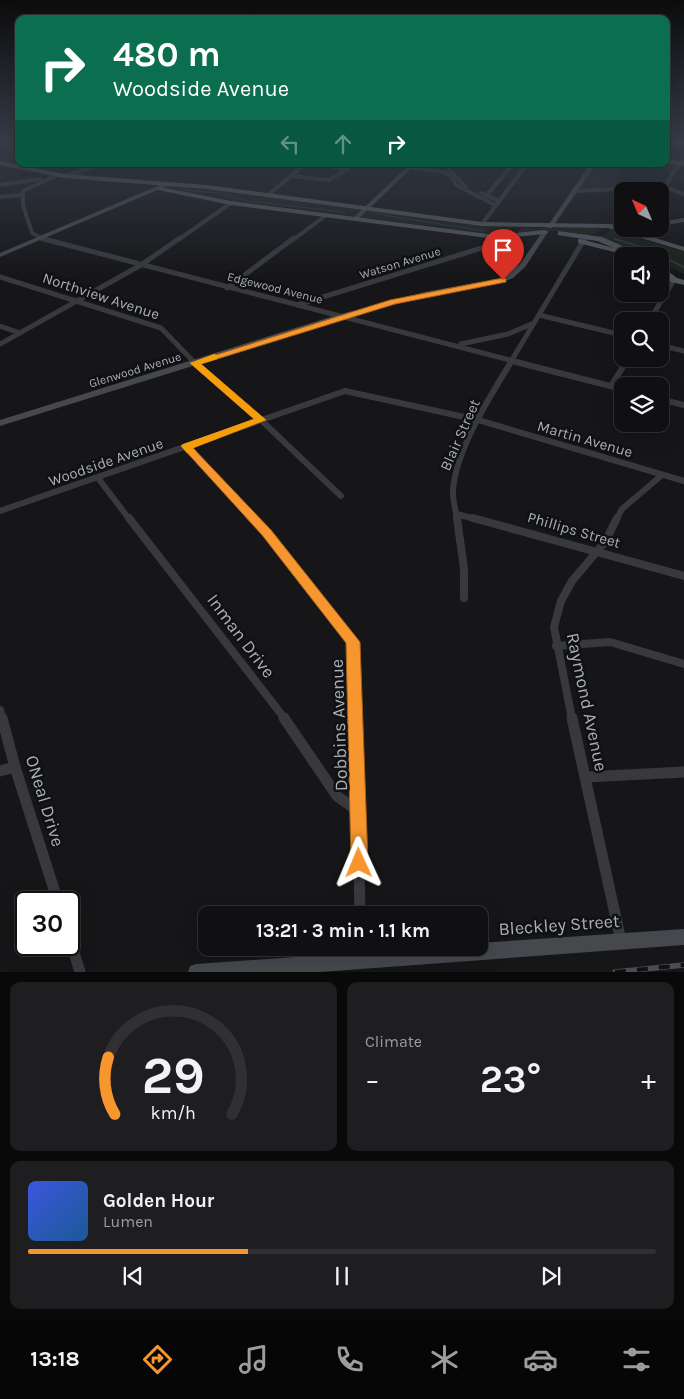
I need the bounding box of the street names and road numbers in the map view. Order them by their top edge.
street label: Watson Avenue [358,244,442,282]
street label: Northview Avenue [40,269,162,323]
street label: Edgewood Avenue [226,269,324,307]
street label: Glenwood Avenue [87,349,183,391]
street label: Blair Street [436,396,484,474]
street label: Martin Avenue [535,417,635,461]
street label: Woodside Avenue [46,434,166,490]
street label: Phillips Street [525,508,623,552]
street label: Inman Drive [202,590,280,682]
street label: Raymond Avenue [562,631,612,773]
street label: Dobbins Avenue [326,659,352,791]
street label: ONeal Drive [21,753,69,849]
street label: Bleckley Street [498,910,620,940]

